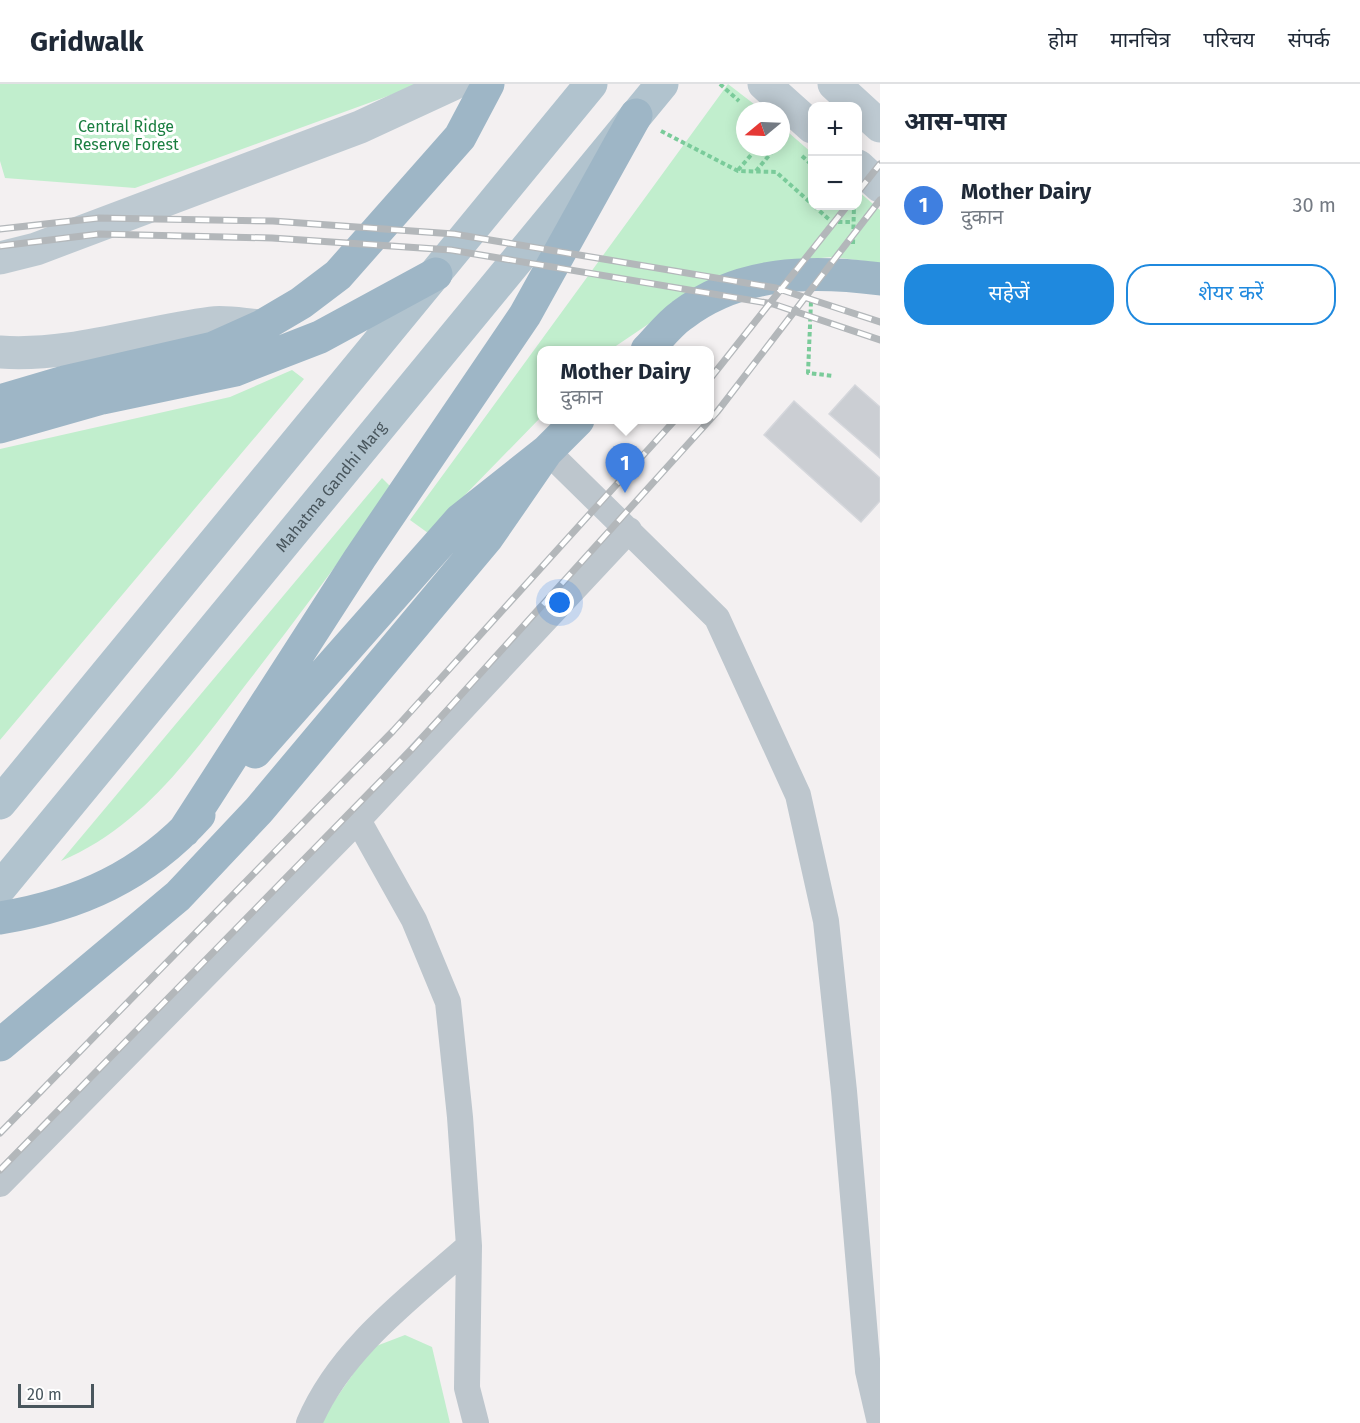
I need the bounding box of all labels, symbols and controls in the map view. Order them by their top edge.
text: Gridwalk [30,25,143,58]
text: होम [1048,27,1077,53]
text: मानचित्र [1110,27,1170,53]
text: परिचय [1203,27,1255,53]
text: संपर्क [1288,27,1330,53]
north arrow [736,102,790,156]
map controls [808,102,862,210]
button: + [808,102,862,156]
text: आस-पास [904,106,1006,137]
park label: Central Ridge Reserve Forest [73,117,179,154]
button: − [808,156,862,210]
text: Mother Dairy [961,178,1091,205]
text: 1 [919,193,928,217]
text: 30 m [1292,193,1336,217]
text: दुकान [961,205,1003,229]
button: सहेजें [904,264,1114,325]
button: शेयर करें [1126,264,1336,325]
popup [537,346,714,424]
text: Mother Dairy [560,358,691,385]
text: दुकान [560,385,603,409]
street label: Mahatma Gandhi Marg [271,417,390,556]
pin: 1 [606,444,644,493]
your location [545,588,574,617]
scale bar [18,1381,94,1408]
text: 20 m [27,1385,62,1404]

